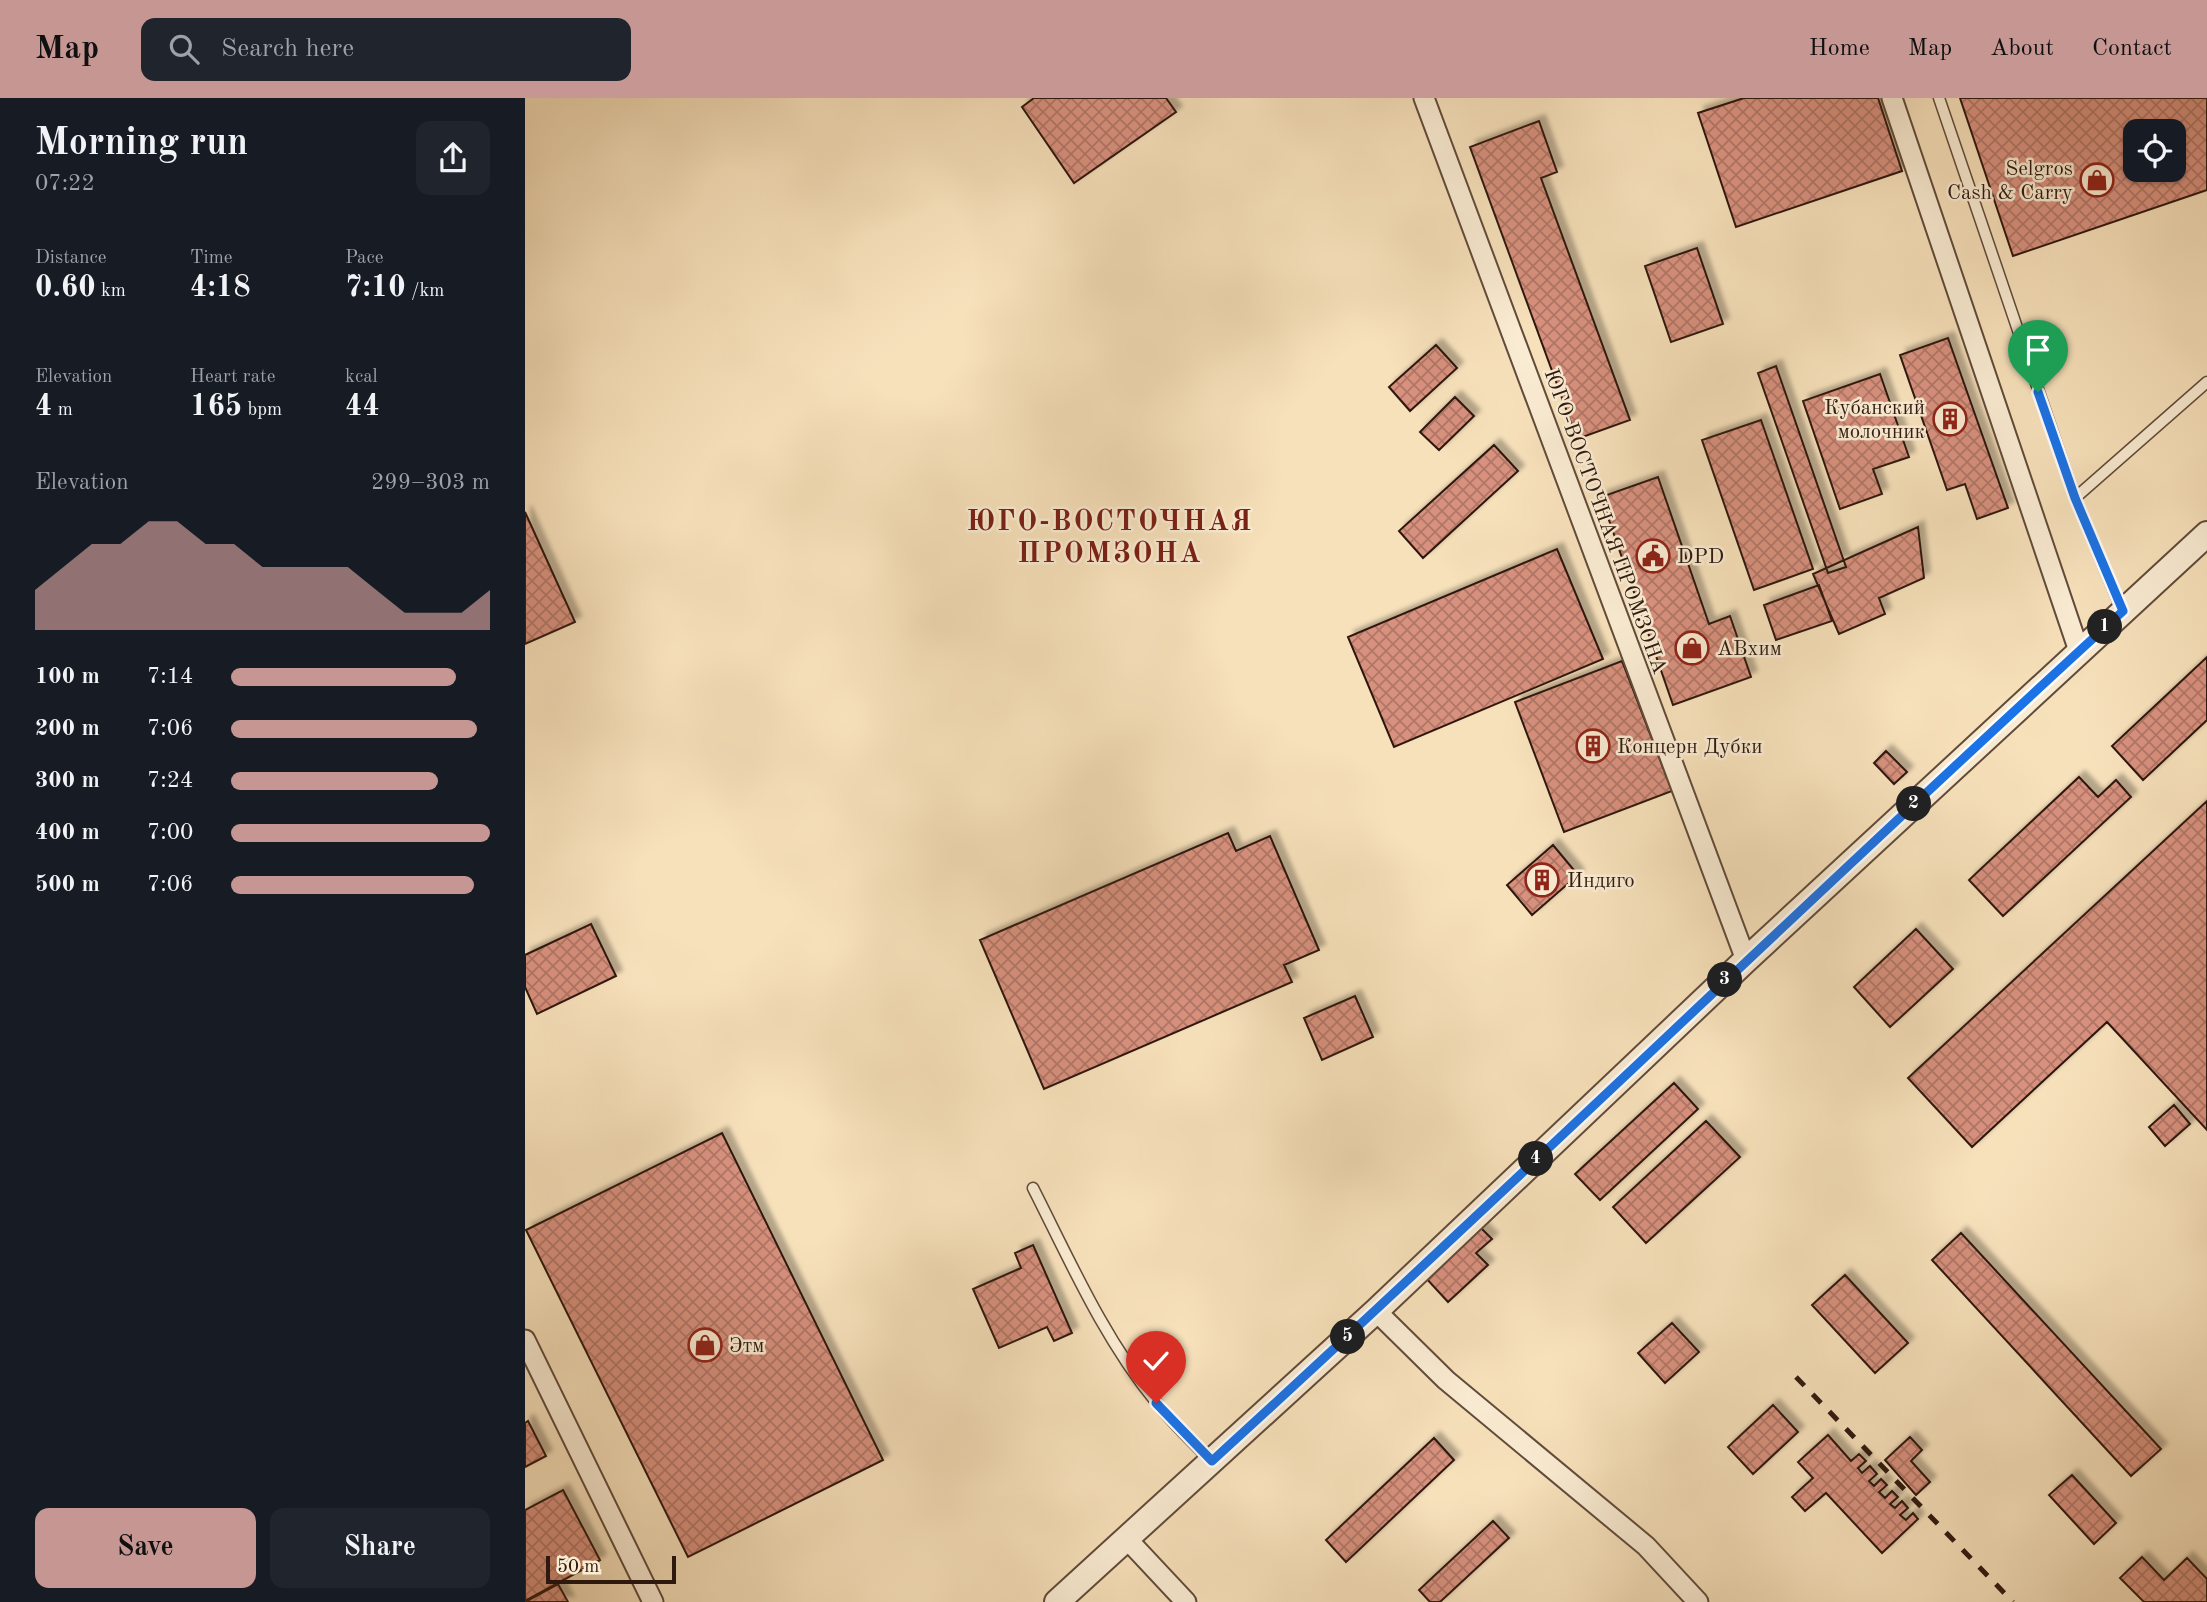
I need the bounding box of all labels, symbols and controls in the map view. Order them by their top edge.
search box [141,18,631,81]
icon: search [165,30,203,68]
text: Map [35,33,99,66]
text: Search here [221,36,354,62]
text: Home [1809,37,1870,61]
text: Map [1908,37,1952,61]
text: About [1990,37,2054,61]
text: Contact [2092,37,2172,61]
map controls [2123,119,2186,182]
button: locate [2123,119,2186,182]
button: share [416,121,490,195]
text: Morning run [35,125,248,163]
place label: Selgros Cash & Carry [1947,159,2073,204]
shop icon: Selgros Cash & Carry [2078,161,2116,199]
text: 07:22 [35,172,95,195]
text: Distance [35,249,107,268]
text: Time [190,249,233,268]
text: Pace [345,249,384,268]
text: 0.60 [35,273,96,303]
text: 4:18 [190,273,251,303]
text: 7:10 [345,273,406,303]
text: km [96,282,126,301]
text: /km [406,282,444,301]
pin [2008,320,2068,392]
icon: arrive [2019,331,2057,369]
street label: ЮГО-ВОСТОЧНАЯ ПРОМЗОНА [1539,366,1670,677]
text: Elevation [35,368,112,387]
text: Heart rate [190,368,275,387]
text: kcal [345,368,378,387]
text: 4 [35,392,52,422]
text: 165 [190,392,242,422]
text: 44 [345,392,380,422]
place label: Кубанский молочник [1824,398,1925,443]
building icon: Кубанский молочник [1931,400,1969,438]
text: m [52,401,73,420]
text: bpm [242,401,282,420]
text: Elevation [35,471,129,494]
text: 299–303 m [371,471,490,494]
district label: ЮГО-ВОСТОЧНАЯ ПРОМЗОНА [967,508,1253,569]
public building icon: DPD [1634,537,1672,575]
place label: DPD [1677,547,1724,568]
pin: 1 [2087,610,2123,644]
text: 1 [2099,617,2110,636]
shop icon: АВхим [1673,629,1711,667]
place label: АВхим [1717,639,1782,660]
text: 100 m [35,665,100,688]
text: 7:14 [147,665,193,688]
text: 200 m [35,717,100,740]
text: 7:06 [147,717,193,740]
building icon: Концерн Дубки [1574,727,1612,765]
place label: Концерн Дубки [1617,737,1763,758]
text: 300 m [35,769,100,792]
text: 7:24 [147,769,193,792]
pin: 2 [1897,786,1931,822]
text: 2 [1908,794,1919,813]
text: 400 m [35,821,100,844]
text: 7:00 [147,821,193,844]
building icon: Индиго [1523,861,1561,899]
place label: Индиго [1567,871,1635,892]
text: 500 m [35,873,100,896]
text: 7:06 [147,873,193,896]
pin: 3 [1707,962,1743,998]
text: 3 [1719,970,1730,989]
pin: 4 [1518,1142,1553,1176]
text: 4 [1530,1149,1541,1168]
pin: 5 [1331,1320,1365,1354]
shop icon: Этм [686,1326,724,1364]
text: 5 [1342,1327,1353,1346]
pin [1126,1331,1186,1403]
place label: Этм [729,1336,764,1357]
icon: check [1137,1342,1175,1380]
button: Save [35,1508,256,1588]
button: Share [270,1508,490,1588]
scale bar [546,1553,675,1585]
text: 50 m [557,1558,599,1577]

